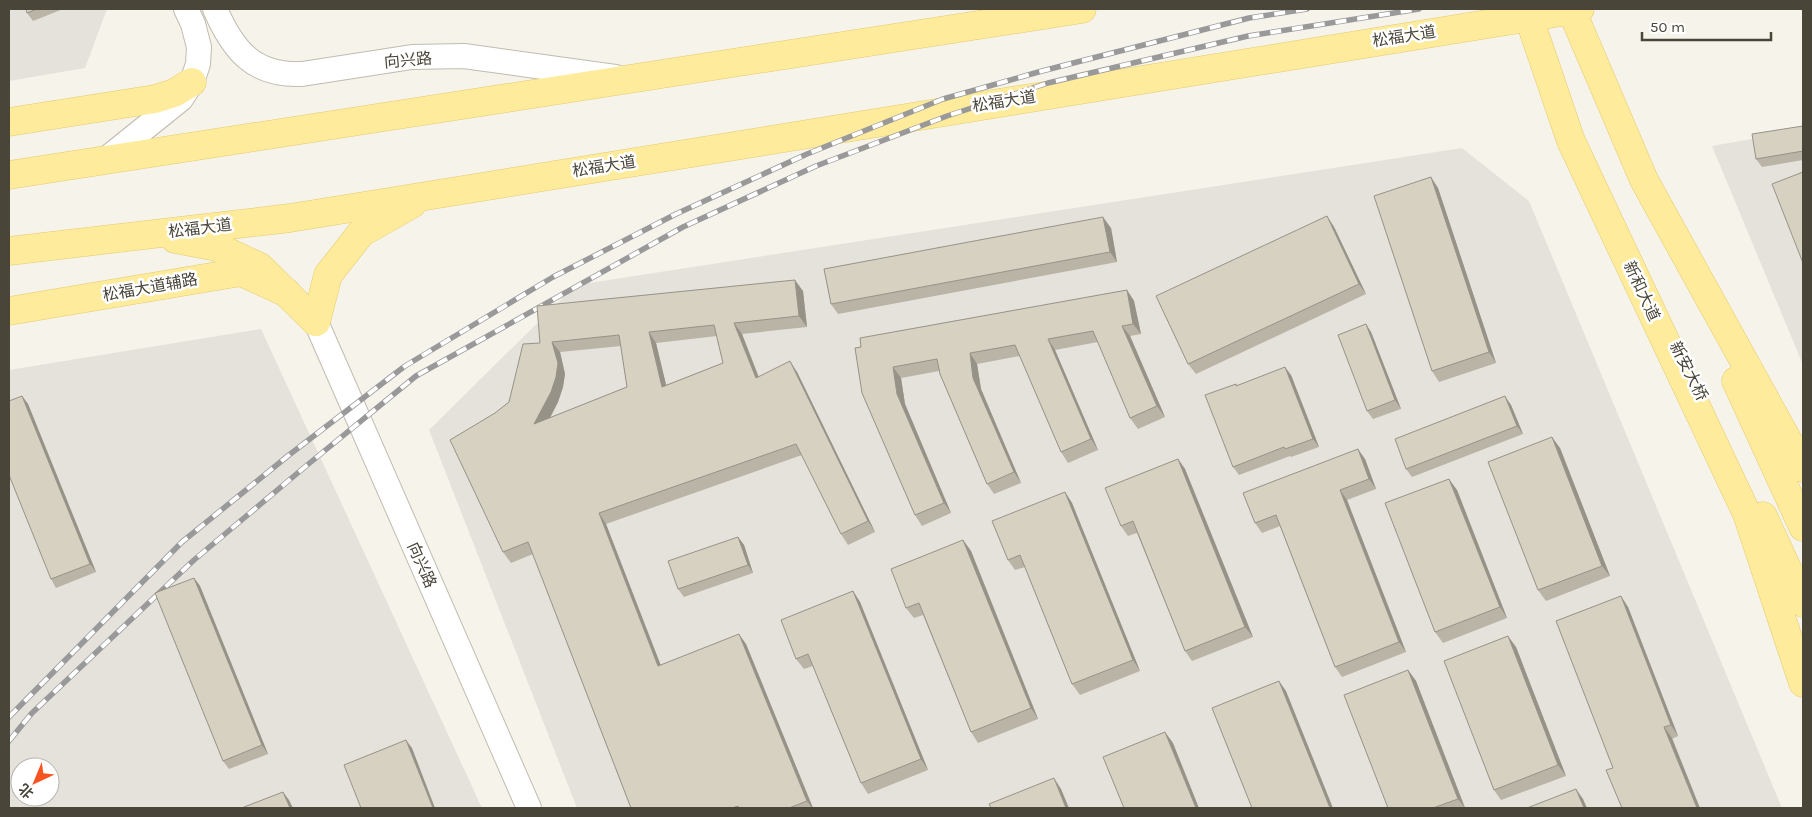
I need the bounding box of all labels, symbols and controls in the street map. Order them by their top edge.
scale bar [1642,10,1771,42]
text: 50 m [1650,18,1685,36]
street label: 松福大道 [1371,22,1437,50]
street label: 向兴路 [383,48,433,72]
street label: 松福大道 [971,87,1037,115]
street label: 松福大道 [571,152,637,180]
street label: 松福大道 [167,215,233,241]
street label: 新和大道 [1620,258,1664,324]
street label: 松福大道辅路 [101,269,199,305]
street label: 新安大桥 [1666,338,1712,404]
street label: 向兴路 [404,539,440,591]
north arrow [10,757,60,807]
text: 北 [15,780,37,802]

